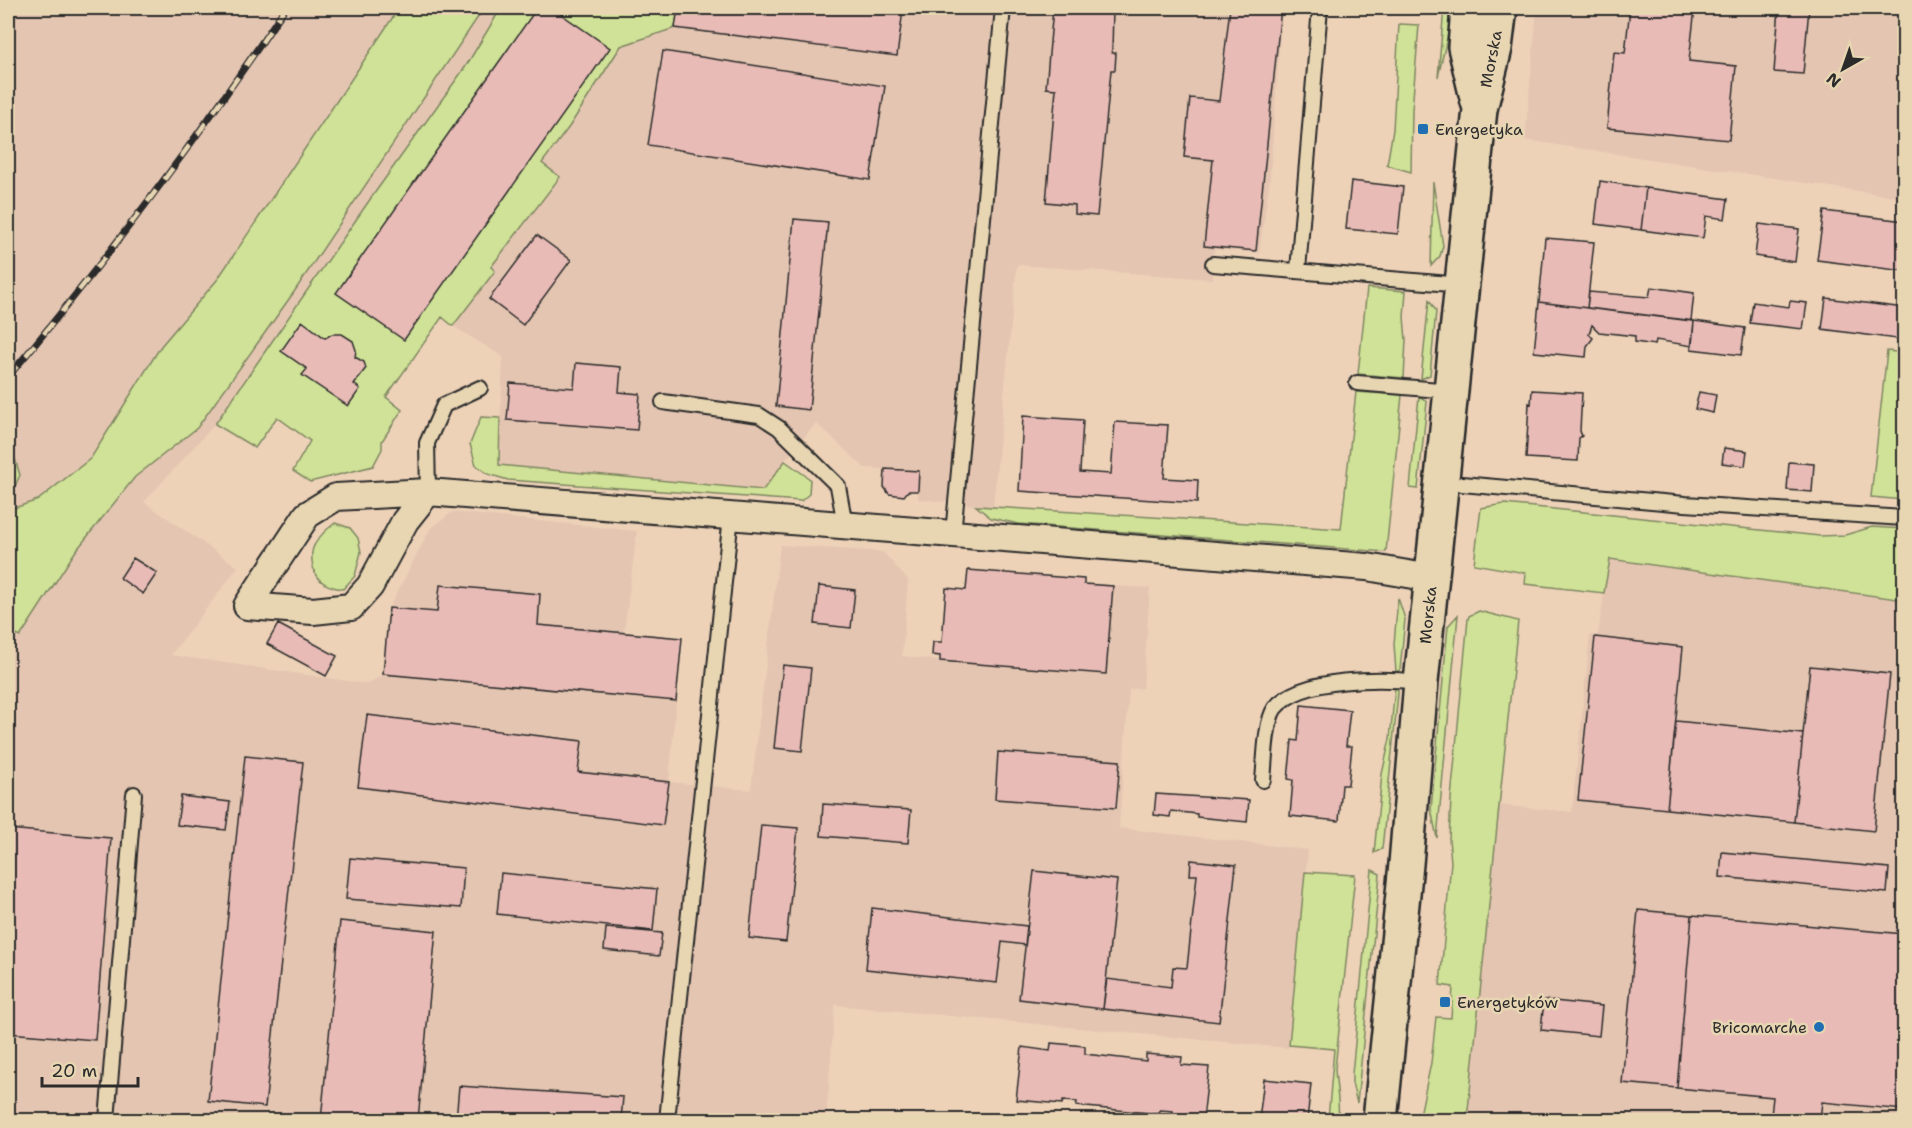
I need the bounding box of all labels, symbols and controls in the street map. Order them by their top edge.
street label: Morska [1475,28,1507,89]
north arrow [1813,39,1873,99]
text: N [1822,68,1845,92]
place label: Energetyka [1435,119,1523,140]
marker: Energetyka [1416,122,1430,136]
street label: Morska [1415,585,1441,645]
place label: Energetyków [1457,992,1558,1013]
marker: Energetyków [1438,995,1452,1009]
place label: Bricomarche [1712,1017,1807,1038]
marker: Bricomarche [1812,1020,1826,1034]
scale bar [42,1050,138,1088]
text: 20 m [51,1059,97,1083]

